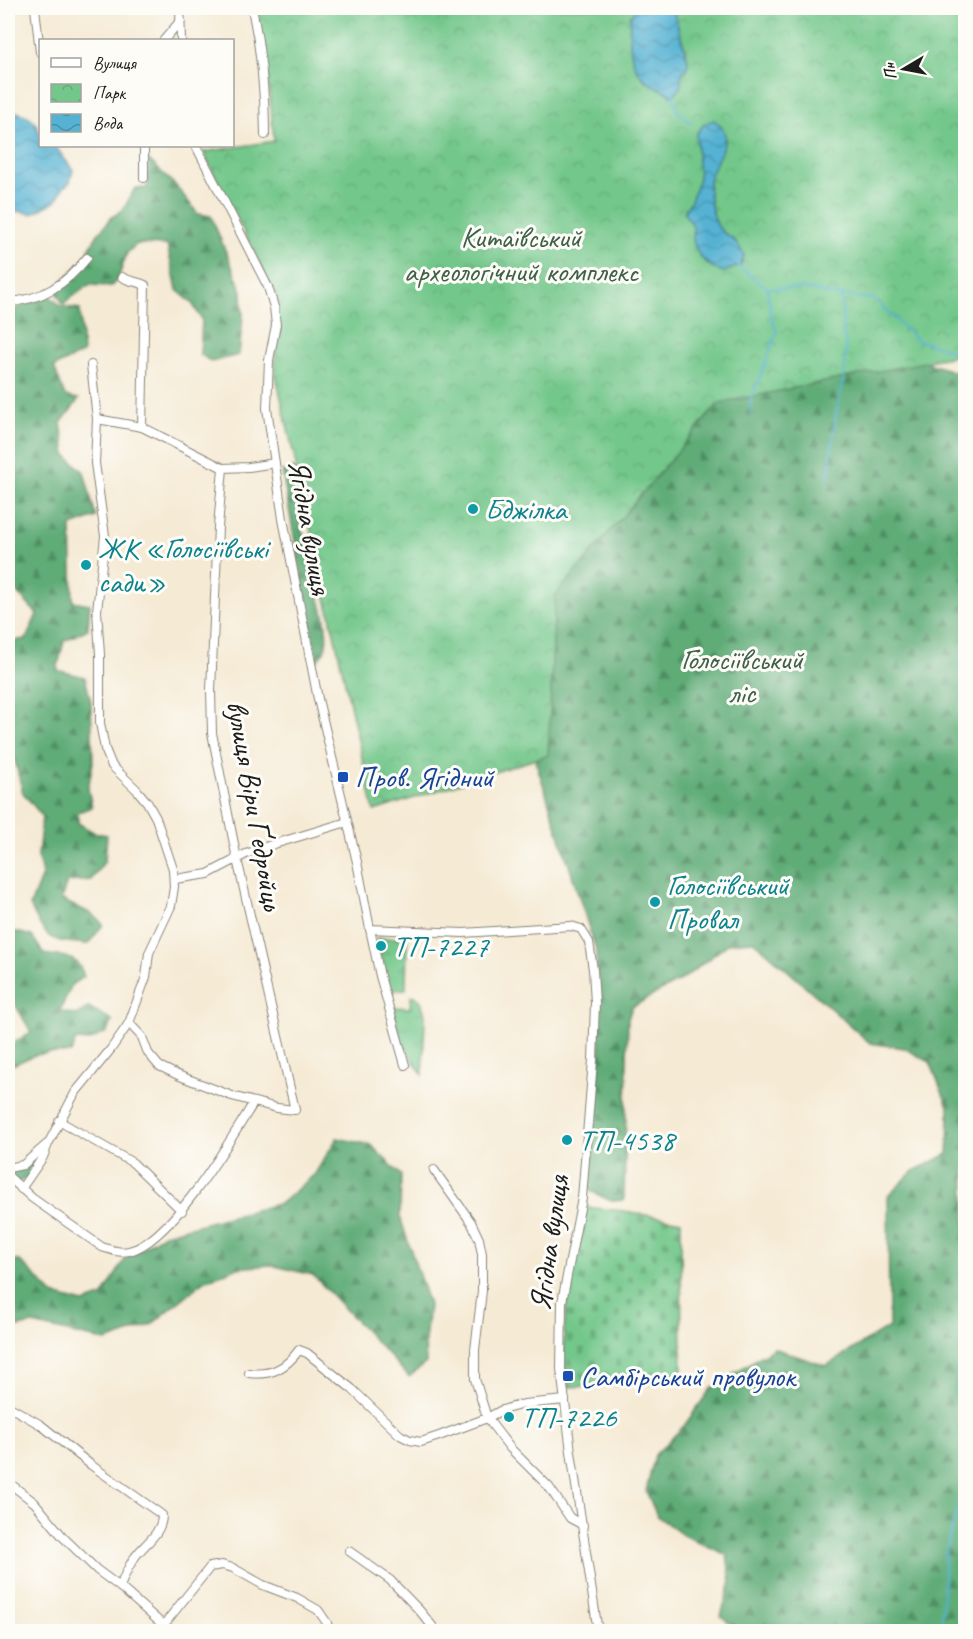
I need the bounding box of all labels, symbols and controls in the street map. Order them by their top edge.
legend [39,39,234,147]
north arrow [874,39,934,99]
text: Вулиця [93,52,137,74]
text: Пн [879,61,902,81]
text: Парк [93,82,127,104]
text: Вода [93,112,124,134]
park label: Китаївський археологічний комплекс [404,218,639,290]
street label: Ягідна вулиця [279,457,341,599]
place label: Бджілка [485,490,568,528]
marker: Бджілка [466,502,480,516]
place label: ЖК «Голосіївські сади» [98,529,271,601]
marker: ЖК «Голосіївські сади» [79,558,93,572]
park label: Голосіївський ліс [681,640,804,712]
street label: вулиця Віри Ґедройць [218,697,292,914]
place label: Пров. Ягідний [355,758,495,796]
marker: Пров. Ягідний [336,770,350,784]
place label: Голосіївський Провал [667,866,790,938]
marker: Голосіївський Провал [648,895,662,909]
place label: ТП-7227 [393,927,490,965]
marker: ТП-7227 [374,939,388,953]
place label: ТП-4538 [579,1121,677,1159]
marker: ТП-4538 [560,1133,574,1147]
street label: Ягідна вулиця [521,1172,577,1313]
place label: Самбірський провулок [580,1357,797,1395]
marker: Самбірський провулок [561,1369,575,1383]
place label: ТП-7226 [521,1398,618,1436]
marker: ТП-7226 [502,1410,516,1424]

